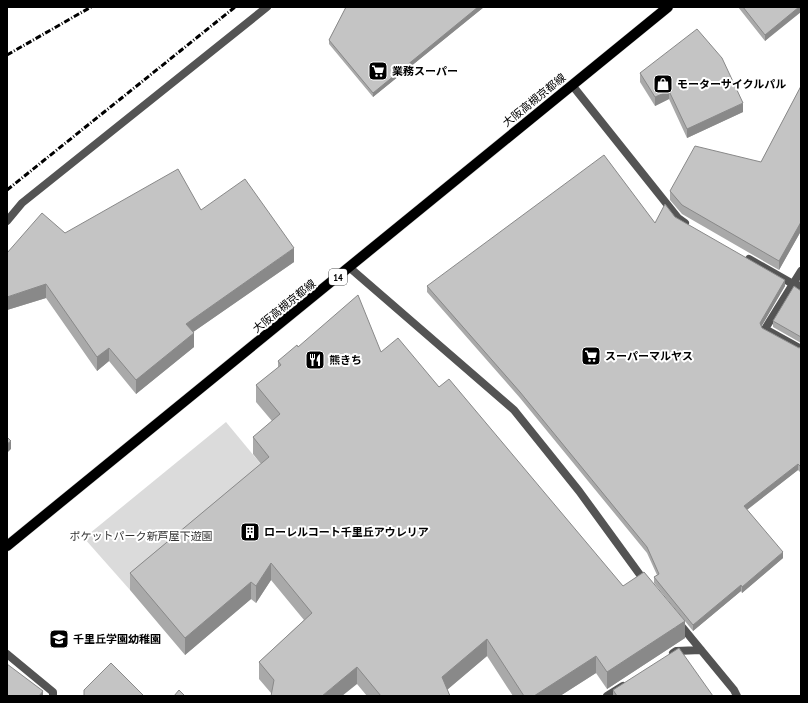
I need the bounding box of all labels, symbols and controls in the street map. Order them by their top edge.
supermarket icon: 業務スーパー [367,60,389,82]
place label: 業務スーパー [392,64,458,78]
street label: 大阪高槻京都線 [500,70,568,130]
shop icon: モーターサイクルパル [652,73,674,95]
place label: モーターサイクルパル [677,77,786,91]
road number: 14 [329,269,347,285]
street label: 大阪高槻京都線 [250,276,318,336]
supermarket icon: スーパーマルヤス [580,345,602,367]
restaurant icon: 熊きち [304,349,326,371]
place label: スーパーマルヤス [605,349,693,363]
place label: 熊きち [329,353,362,367]
building icon: ローレルコート千里丘アウレリア [239,521,261,543]
place label: ローレルコート千里丘アウレリア [264,525,429,539]
park label: ポケットパーク新芦屋下遊園 [70,529,213,543]
school or university icon: 千里丘学園幼稚園 [48,628,70,650]
place label: 千里丘学園幼稚園 [73,632,161,646]

